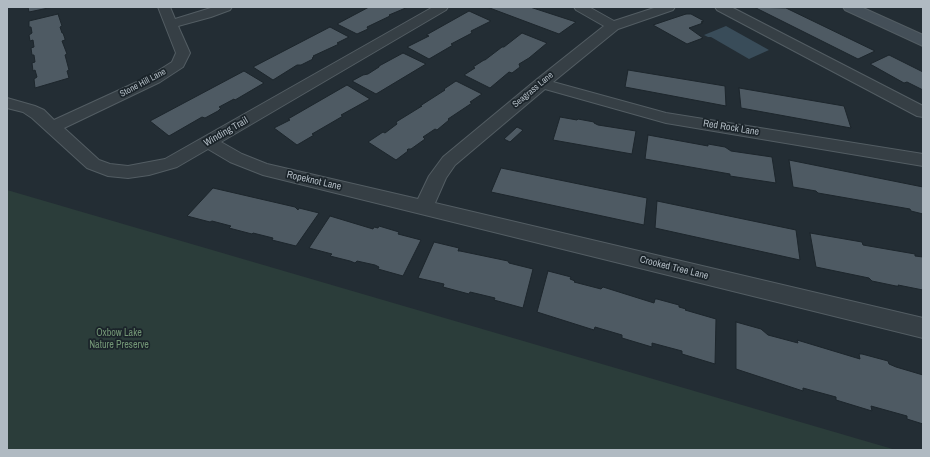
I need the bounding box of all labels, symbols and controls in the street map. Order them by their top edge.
street label: Stone Hill Lane [118,66,168,100]
street label: Seagrass Lane [511,70,555,110]
street label: Winding Trail [202,115,250,149]
street label: Red Rock Lane [702,118,760,138]
street label: Ropeknot Lane [286,169,342,193]
street label: Crooked Tree Lane [638,254,710,282]
park label: Oxbow Lake Nature Preserve [89,327,149,350]

